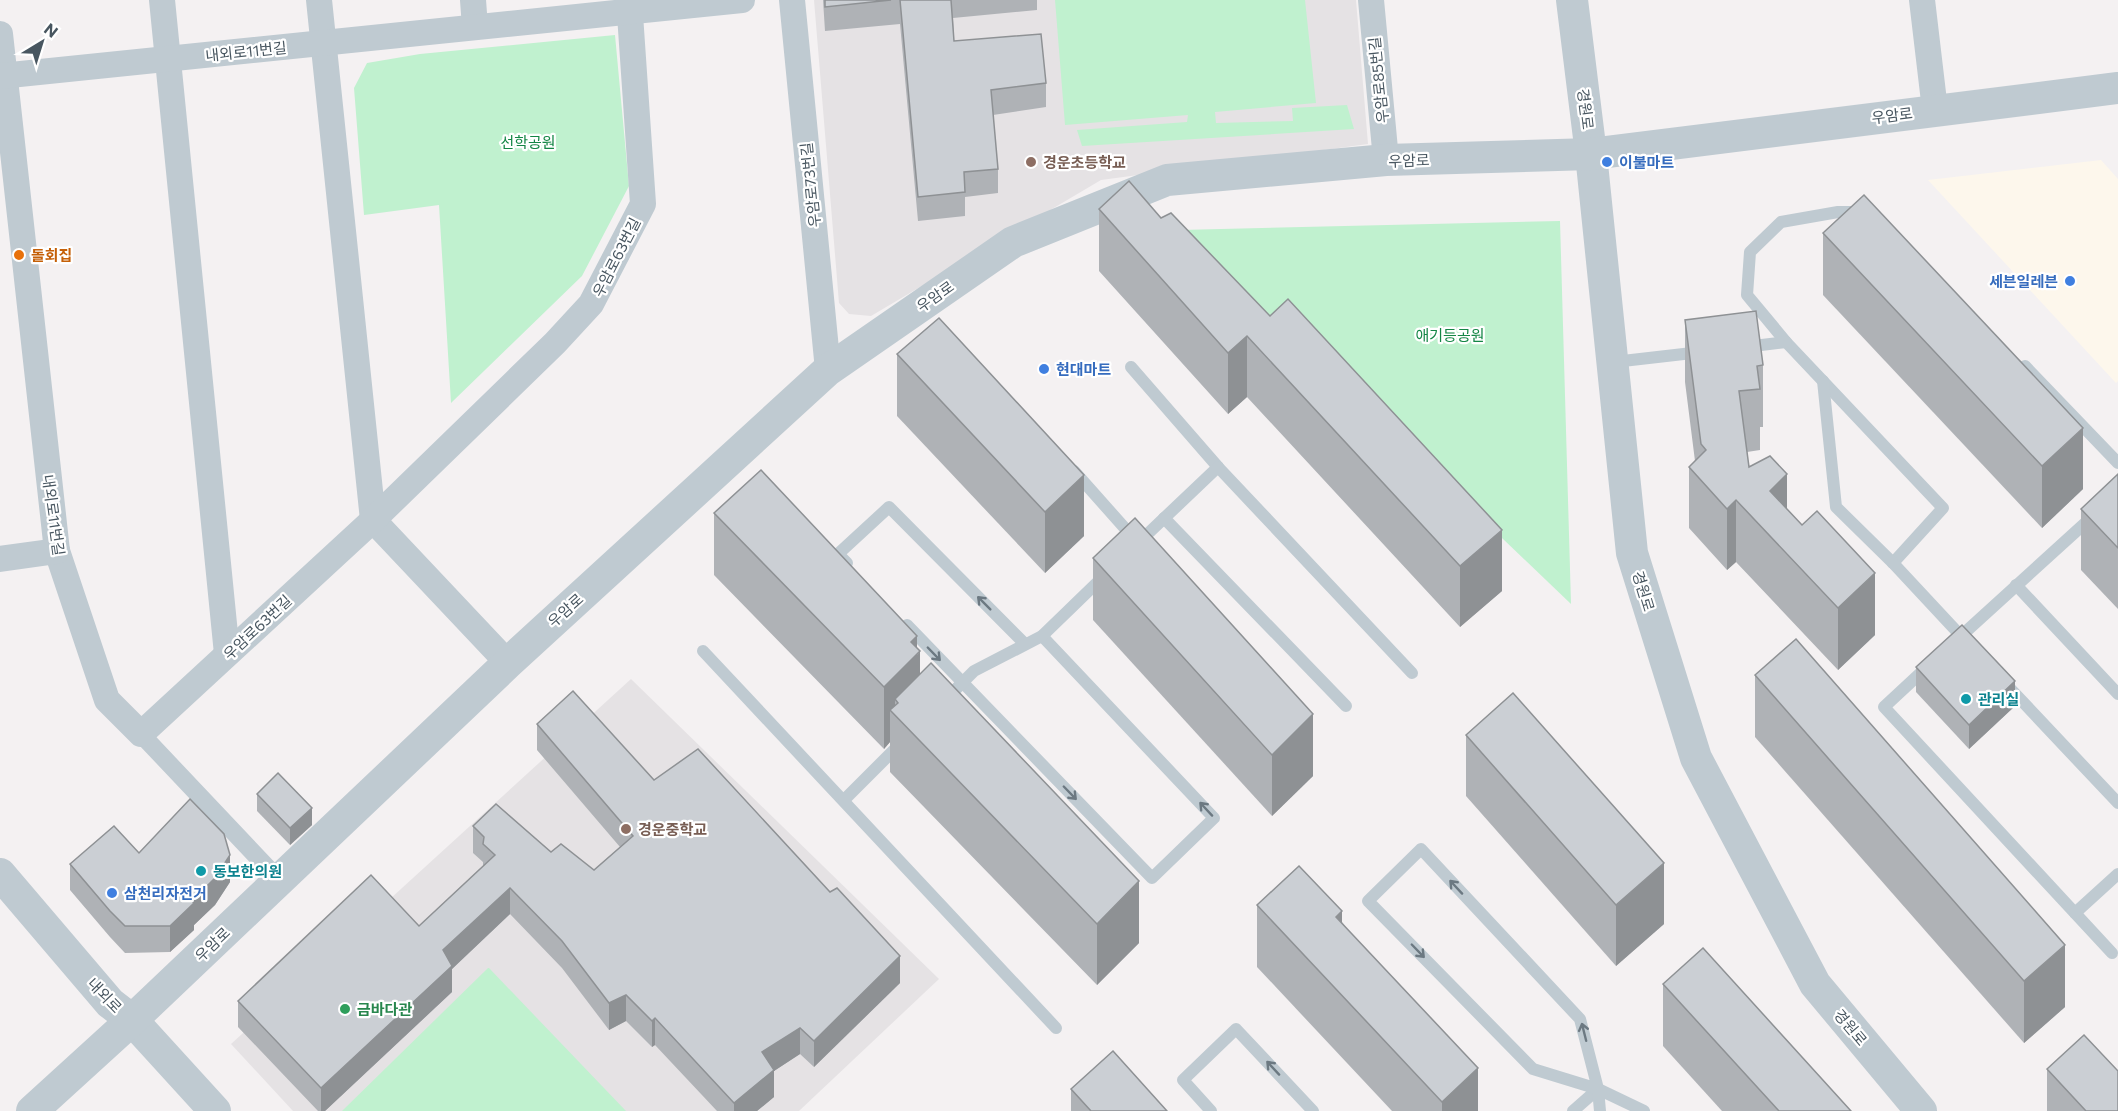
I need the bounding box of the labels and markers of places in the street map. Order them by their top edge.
place label: 경운초등학교 [1043,153,1126,171]
place label: 이불마트 [1619,153,1674,171]
marker: 경운초등학교 [1024,155,1038,169]
marker: 이불마트 [1600,155,1614,169]
place label: 돌회집 [31,246,72,264]
marker: 돌회집 [12,248,26,262]
place label: 세븐일레븐 [1989,272,2058,290]
marker: 세븐일레븐 [2063,274,2077,288]
place label: 현대마트 [1056,360,1111,378]
marker: 현대마트 [1037,362,1051,376]
place label: 관리실 [1978,690,2019,708]
marker: 관리실 [1959,692,1973,706]
place label: 경운중학교 [638,820,707,838]
marker: 경운중학교 [619,822,633,836]
place label: 동보한의원 [213,862,282,880]
marker: 동보한의원 [194,864,208,878]
place label: 삼천리자전거 [124,884,207,902]
marker: 삼천리자전거 [105,886,119,900]
place label: 금바다관 [357,1000,412,1018]
marker: 금바다관 [338,1002,352,1016]

